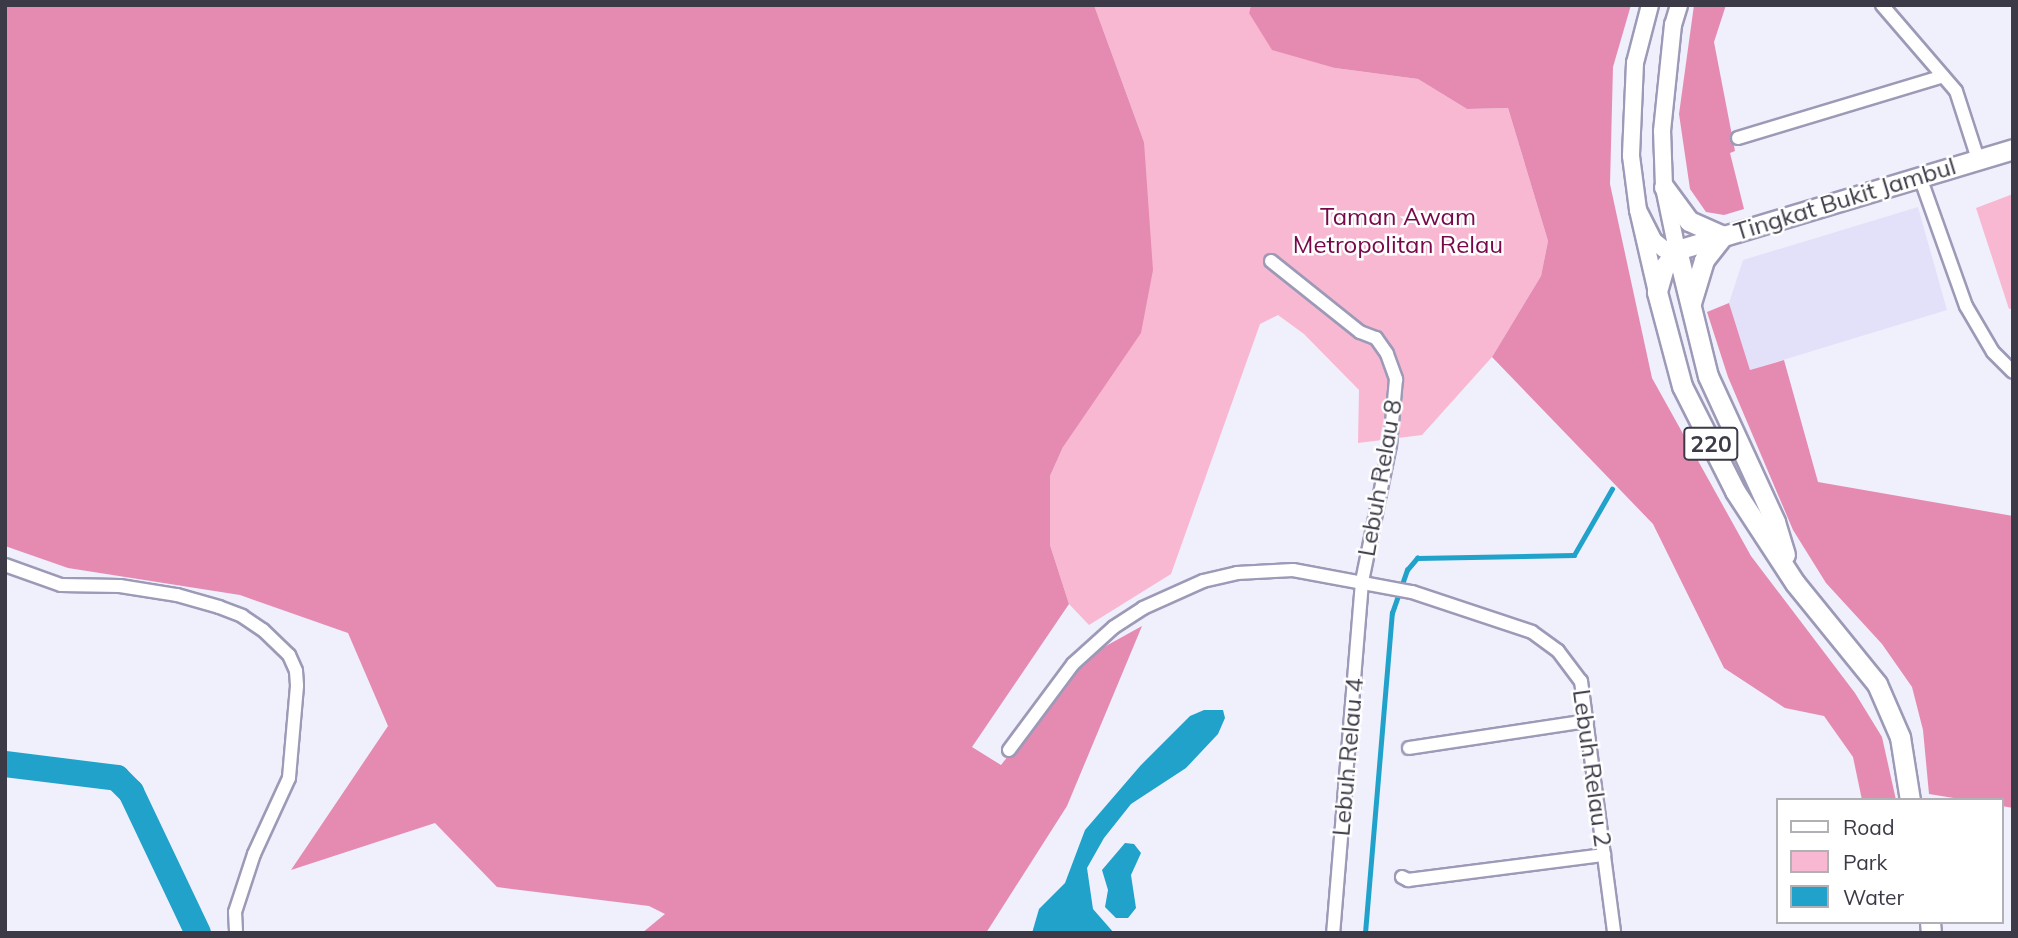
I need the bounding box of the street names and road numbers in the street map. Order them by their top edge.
street label: Tingkat Bukit Jambul [1731,152,1959,246]
street label: Lebuh Relau 8 [1352,397,1408,559]
road number: 220 [1683,424,1739,464]
street label: Lebuh Relau 4 [1327,677,1369,837]
street label: Lebuh Relau 2 [1567,687,1617,849]

